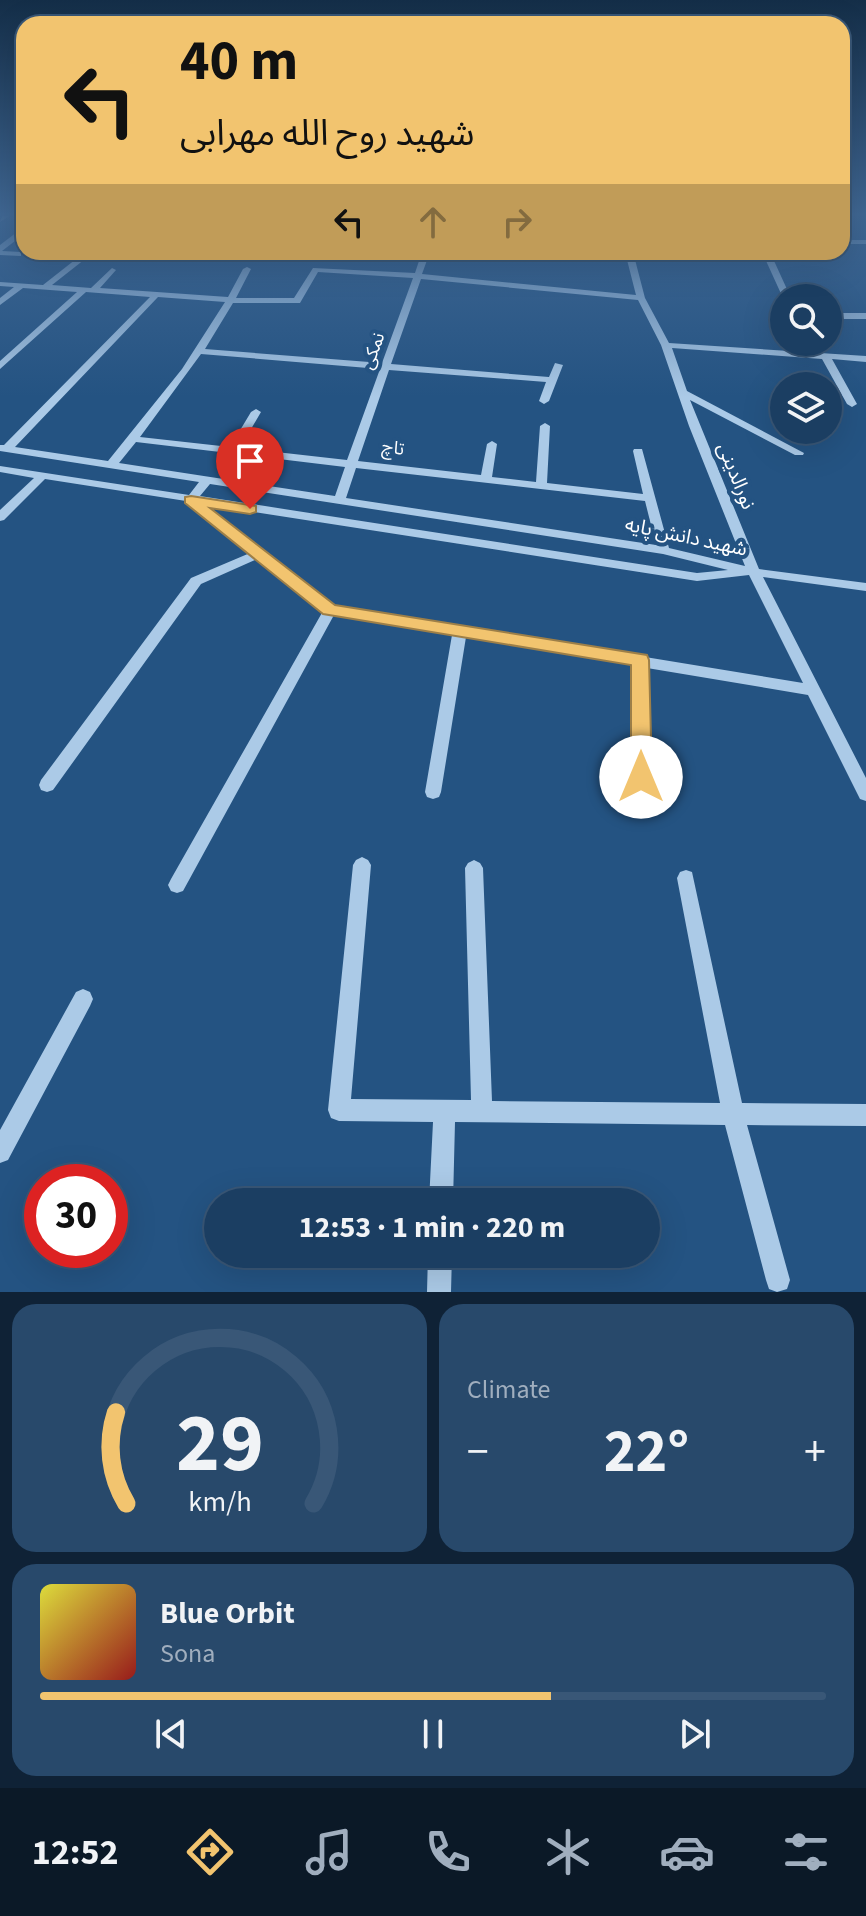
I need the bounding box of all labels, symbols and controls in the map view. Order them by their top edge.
text: 40 m [180,22,298,101]
icon: left [48,48,152,152]
text: شهید روح الله مهرابی [180,108,474,159]
icon: left [327,200,371,244]
icon: ahead [411,200,455,244]
icon: right [495,200,539,244]
map controls [770,284,842,444]
button: search [770,284,842,356]
street label: نمکی [355,329,391,373]
button: layers [770,372,842,444]
pin [216,427,284,509]
street label: تاچ [380,434,406,462]
street label: نورالدینی [710,438,762,514]
icon: arrive [228,439,272,483]
street label: شهید دانش پایه [622,510,750,564]
position arrow [599,735,683,819]
speed limit sign: 30 [24,1164,128,1268]
text: 12:53 · 1 min · 220 m [299,1206,565,1249]
text: Climate [467,1371,551,1408]
text: 29 [176,1385,263,1503]
text: 22° [604,1410,689,1495]
text: − [467,1421,489,1484]
text: + [804,1421,826,1484]
text: km/h [188,1482,251,1522]
text: Blue Orbit [160,1592,295,1635]
text: Sona [160,1635,215,1672]
icon: previous [149,1712,193,1756]
icon: pause [411,1712,455,1756]
icon: next [673,1712,717,1756]
icon: directions [182,1824,238,1880]
icon: music [301,1824,357,1880]
icon: phone [420,1824,476,1880]
icon: climate [540,1824,596,1880]
icon: car [659,1824,715,1880]
icon: filters [778,1824,834,1880]
text: 12:52 [32,1827,118,1878]

